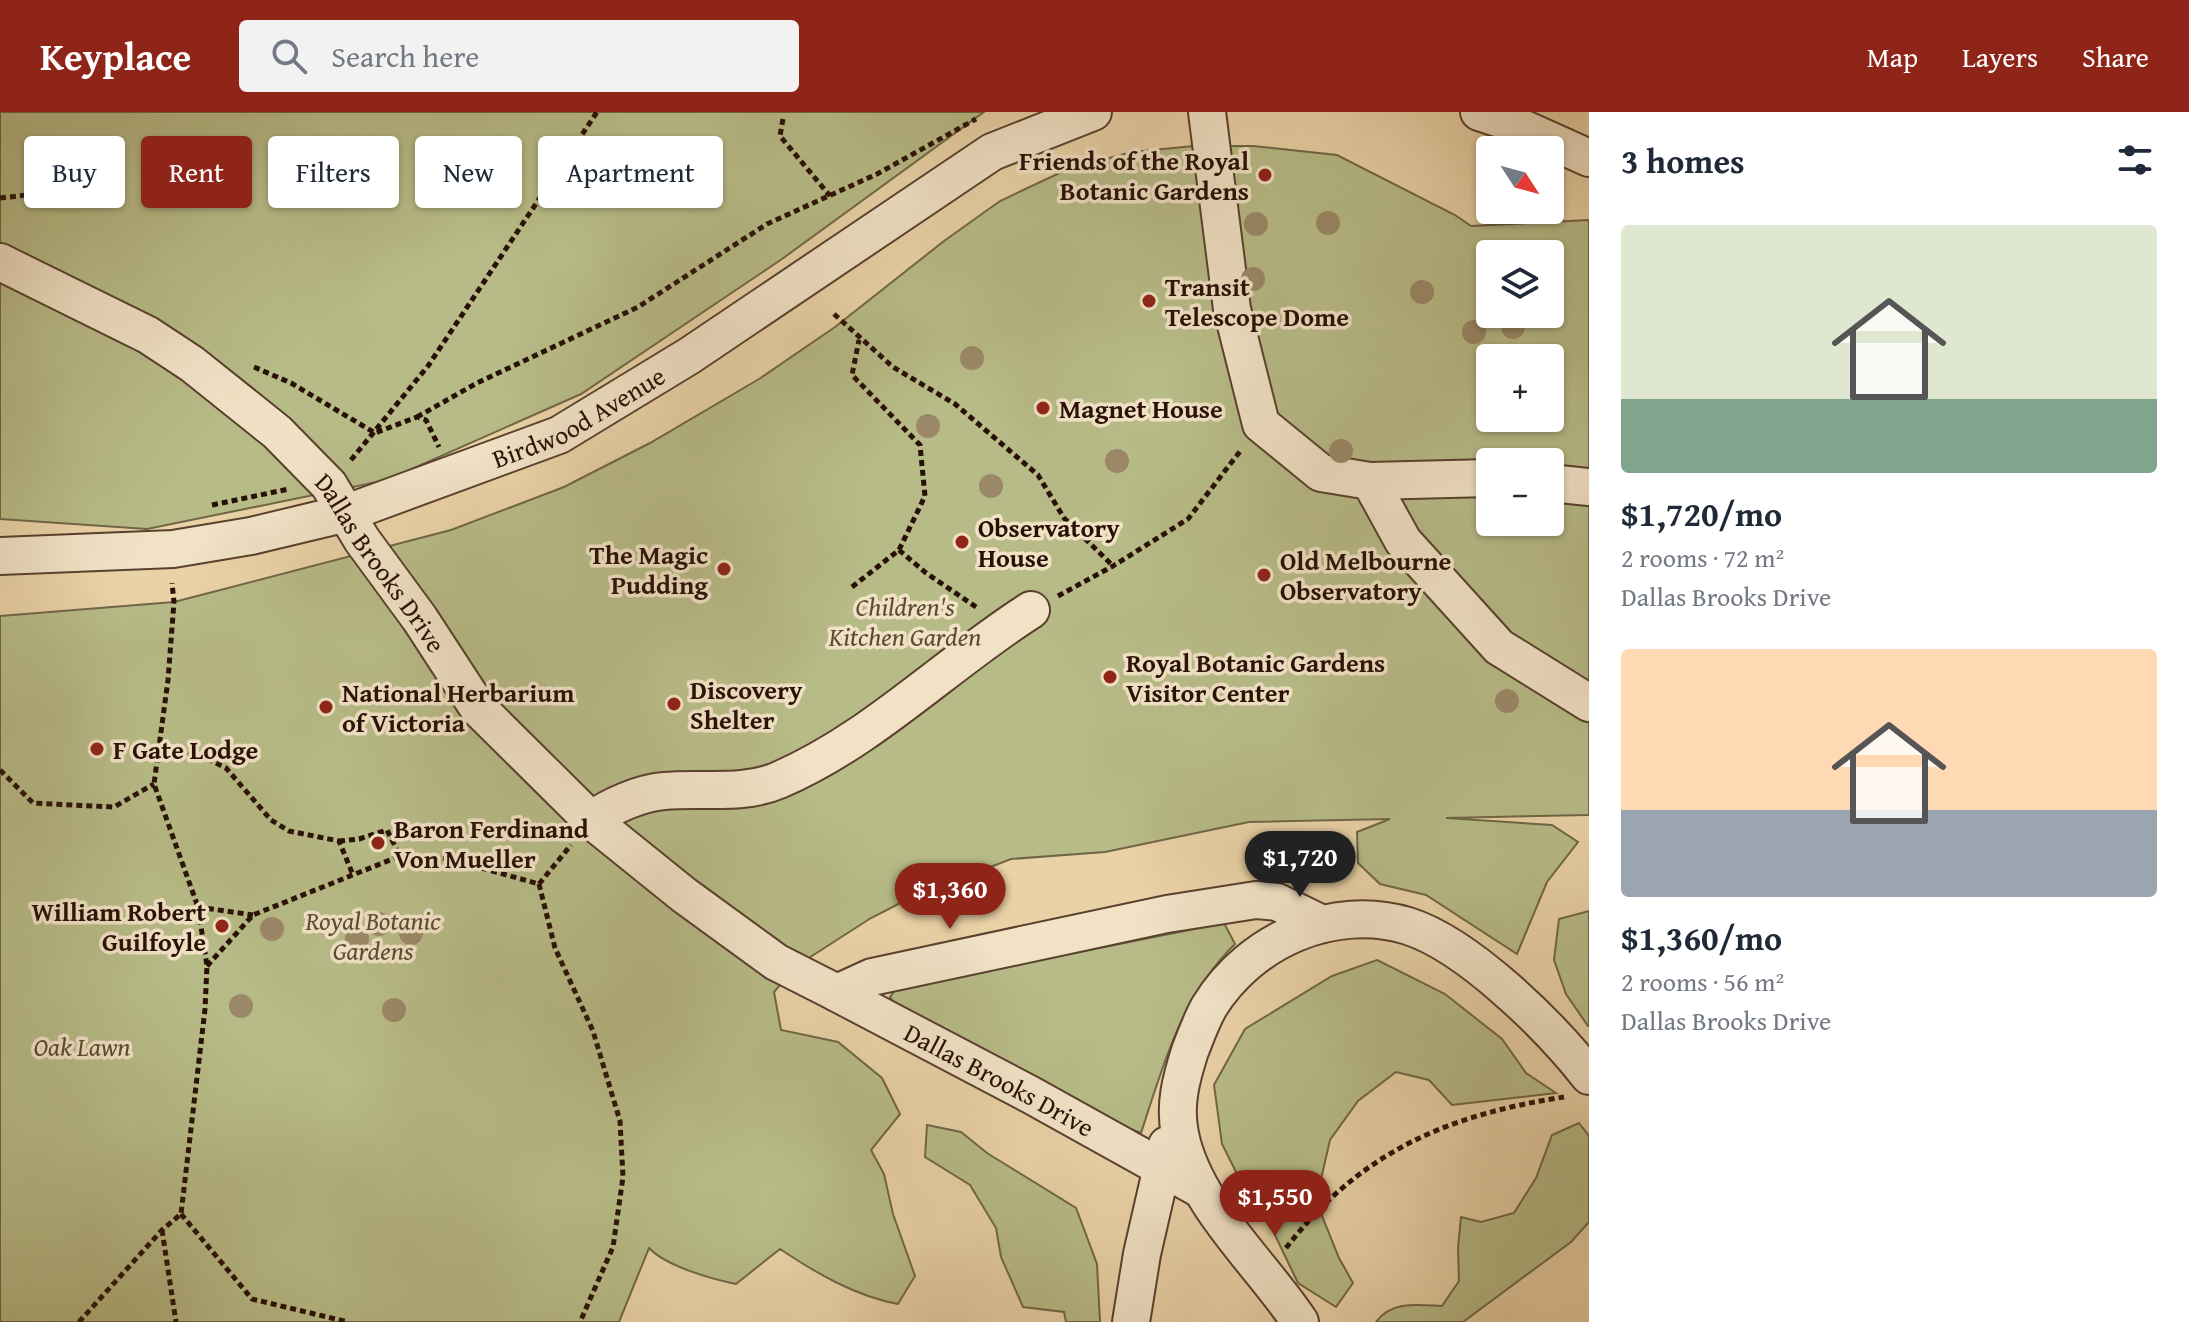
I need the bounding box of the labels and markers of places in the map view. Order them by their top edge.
place label: Friends of the Royal Botanic Gardens [1019,141,1249,210]
marker: Friends of the Royal Botanic Gardens [1256,166,1274,184]
place label: Transit Telescope Dome [1165,267,1349,336]
marker: Transit Telescope Dome [1140,292,1158,310]
place label: Magnet House [1059,389,1223,428]
marker: Magnet House [1034,399,1052,417]
place label: Observatory House [978,508,1120,577]
marker: Observatory House [953,533,971,551]
place label: The Magic Pudding [589,535,708,604]
place label: Old Melbourne Observatory [1280,541,1452,610]
marker: The Magic Pudding [715,560,733,578]
marker: Old Melbourne Observatory [1255,566,1273,584]
place label: Royal Botanic Gardens Visitor Center [1126,643,1385,712]
marker: Royal Botanic Gardens Visitor Center [1101,668,1119,686]
place label: Discovery Shelter [690,670,803,739]
place label: National Herbarium of Victoria [342,673,575,742]
marker: Discovery Shelter [665,695,683,713]
marker: National Herbarium of Victoria [317,698,335,716]
place label: F Gate Lodge [113,730,259,769]
marker: F Gate Lodge [88,740,106,758]
place label: Baron Ferdinand Von Mueller [394,809,589,878]
pin: $1,720 [1235,831,1365,899]
marker: Baron Ferdinand Von Mueller [369,834,387,852]
pin: $1,360 [885,863,1015,931]
place label: William Robert Guilfoyle [32,892,206,961]
marker: William Robert Guilfoyle [213,917,231,935]
pin: $1,550 [1210,1170,1340,1238]

